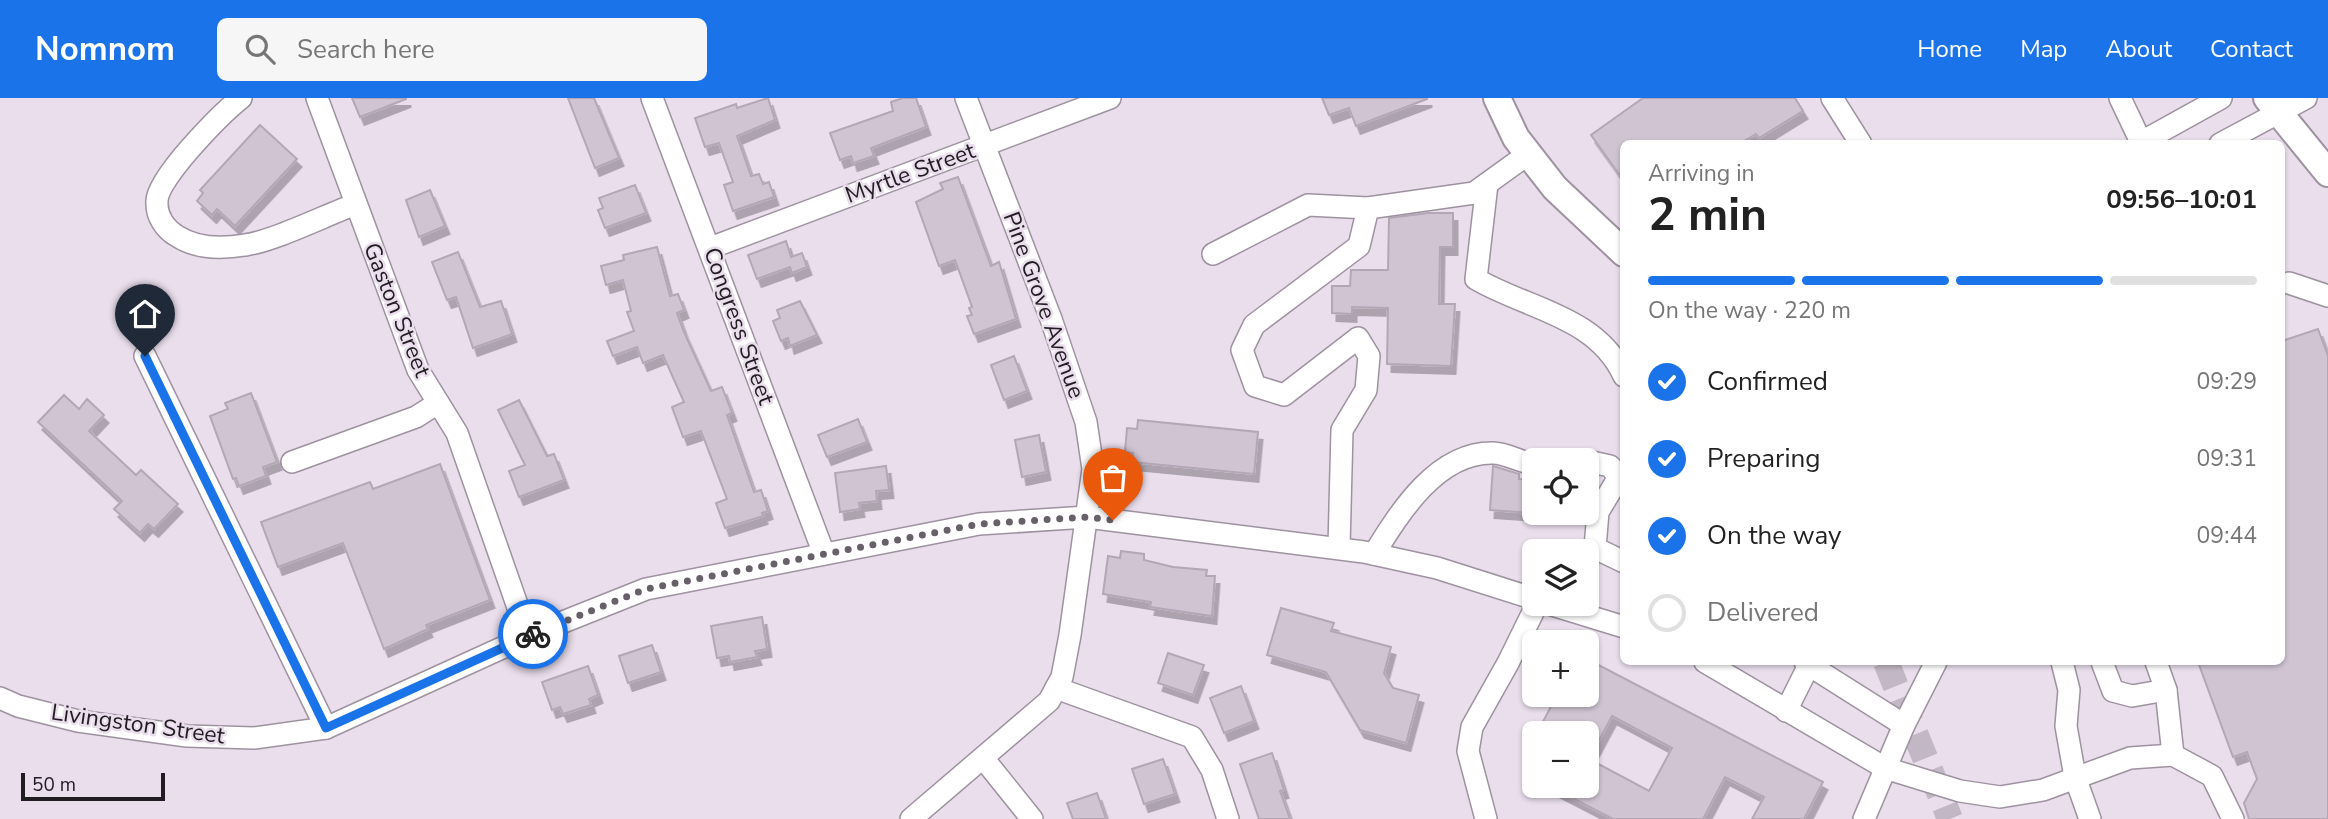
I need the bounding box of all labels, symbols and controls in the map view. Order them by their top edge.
search box [217,18,707,81]
text: Nomnom [35,27,175,72]
icon: search [241,30,279,68]
text: Search here [297,32,435,67]
text: Home [1917,33,1982,65]
text: Map [2020,33,2067,65]
text: About [2105,33,2172,65]
text: Contact [2210,33,2293,65]
street label: Myrtle Street [841,135,980,211]
text: Arriving in [1648,158,1755,189]
text: 09:56–10:01 [2106,182,2257,217]
text: 2 min [1648,183,1767,246]
street label: Pine Grove Avenue [996,207,1092,403]
street label: Gaston Street [356,238,438,383]
street label: Congress Street [696,243,782,410]
pin [115,284,175,356]
icon: home [126,295,164,333]
text: On the way · 220 m [1648,295,1851,326]
icon: check [1648,363,1686,401]
text: Confirmed [1707,364,1828,399]
text: 09:29 [2197,366,2257,397]
icon: check [1648,440,1686,478]
text: Preparing [1707,441,1820,476]
text: 09:31 [2197,443,2257,474]
pin [1083,448,1143,520]
map controls [1522,448,1599,798]
button: locate [1522,448,1599,525]
icon: bag [1094,459,1132,497]
icon: check [1648,517,1686,555]
text: On the way [1707,518,1841,553]
text: 09:44 [2197,520,2257,551]
button: layers [1522,539,1599,616]
text: Delivered [1707,595,1819,630]
courier [498,599,568,669]
icon: bike [514,615,552,653]
button: + [1522,630,1599,707]
street label: Livingston Street [49,696,228,752]
button: − [1522,721,1599,798]
scale bar [21,770,164,802]
text: 50 m [32,772,76,798]

